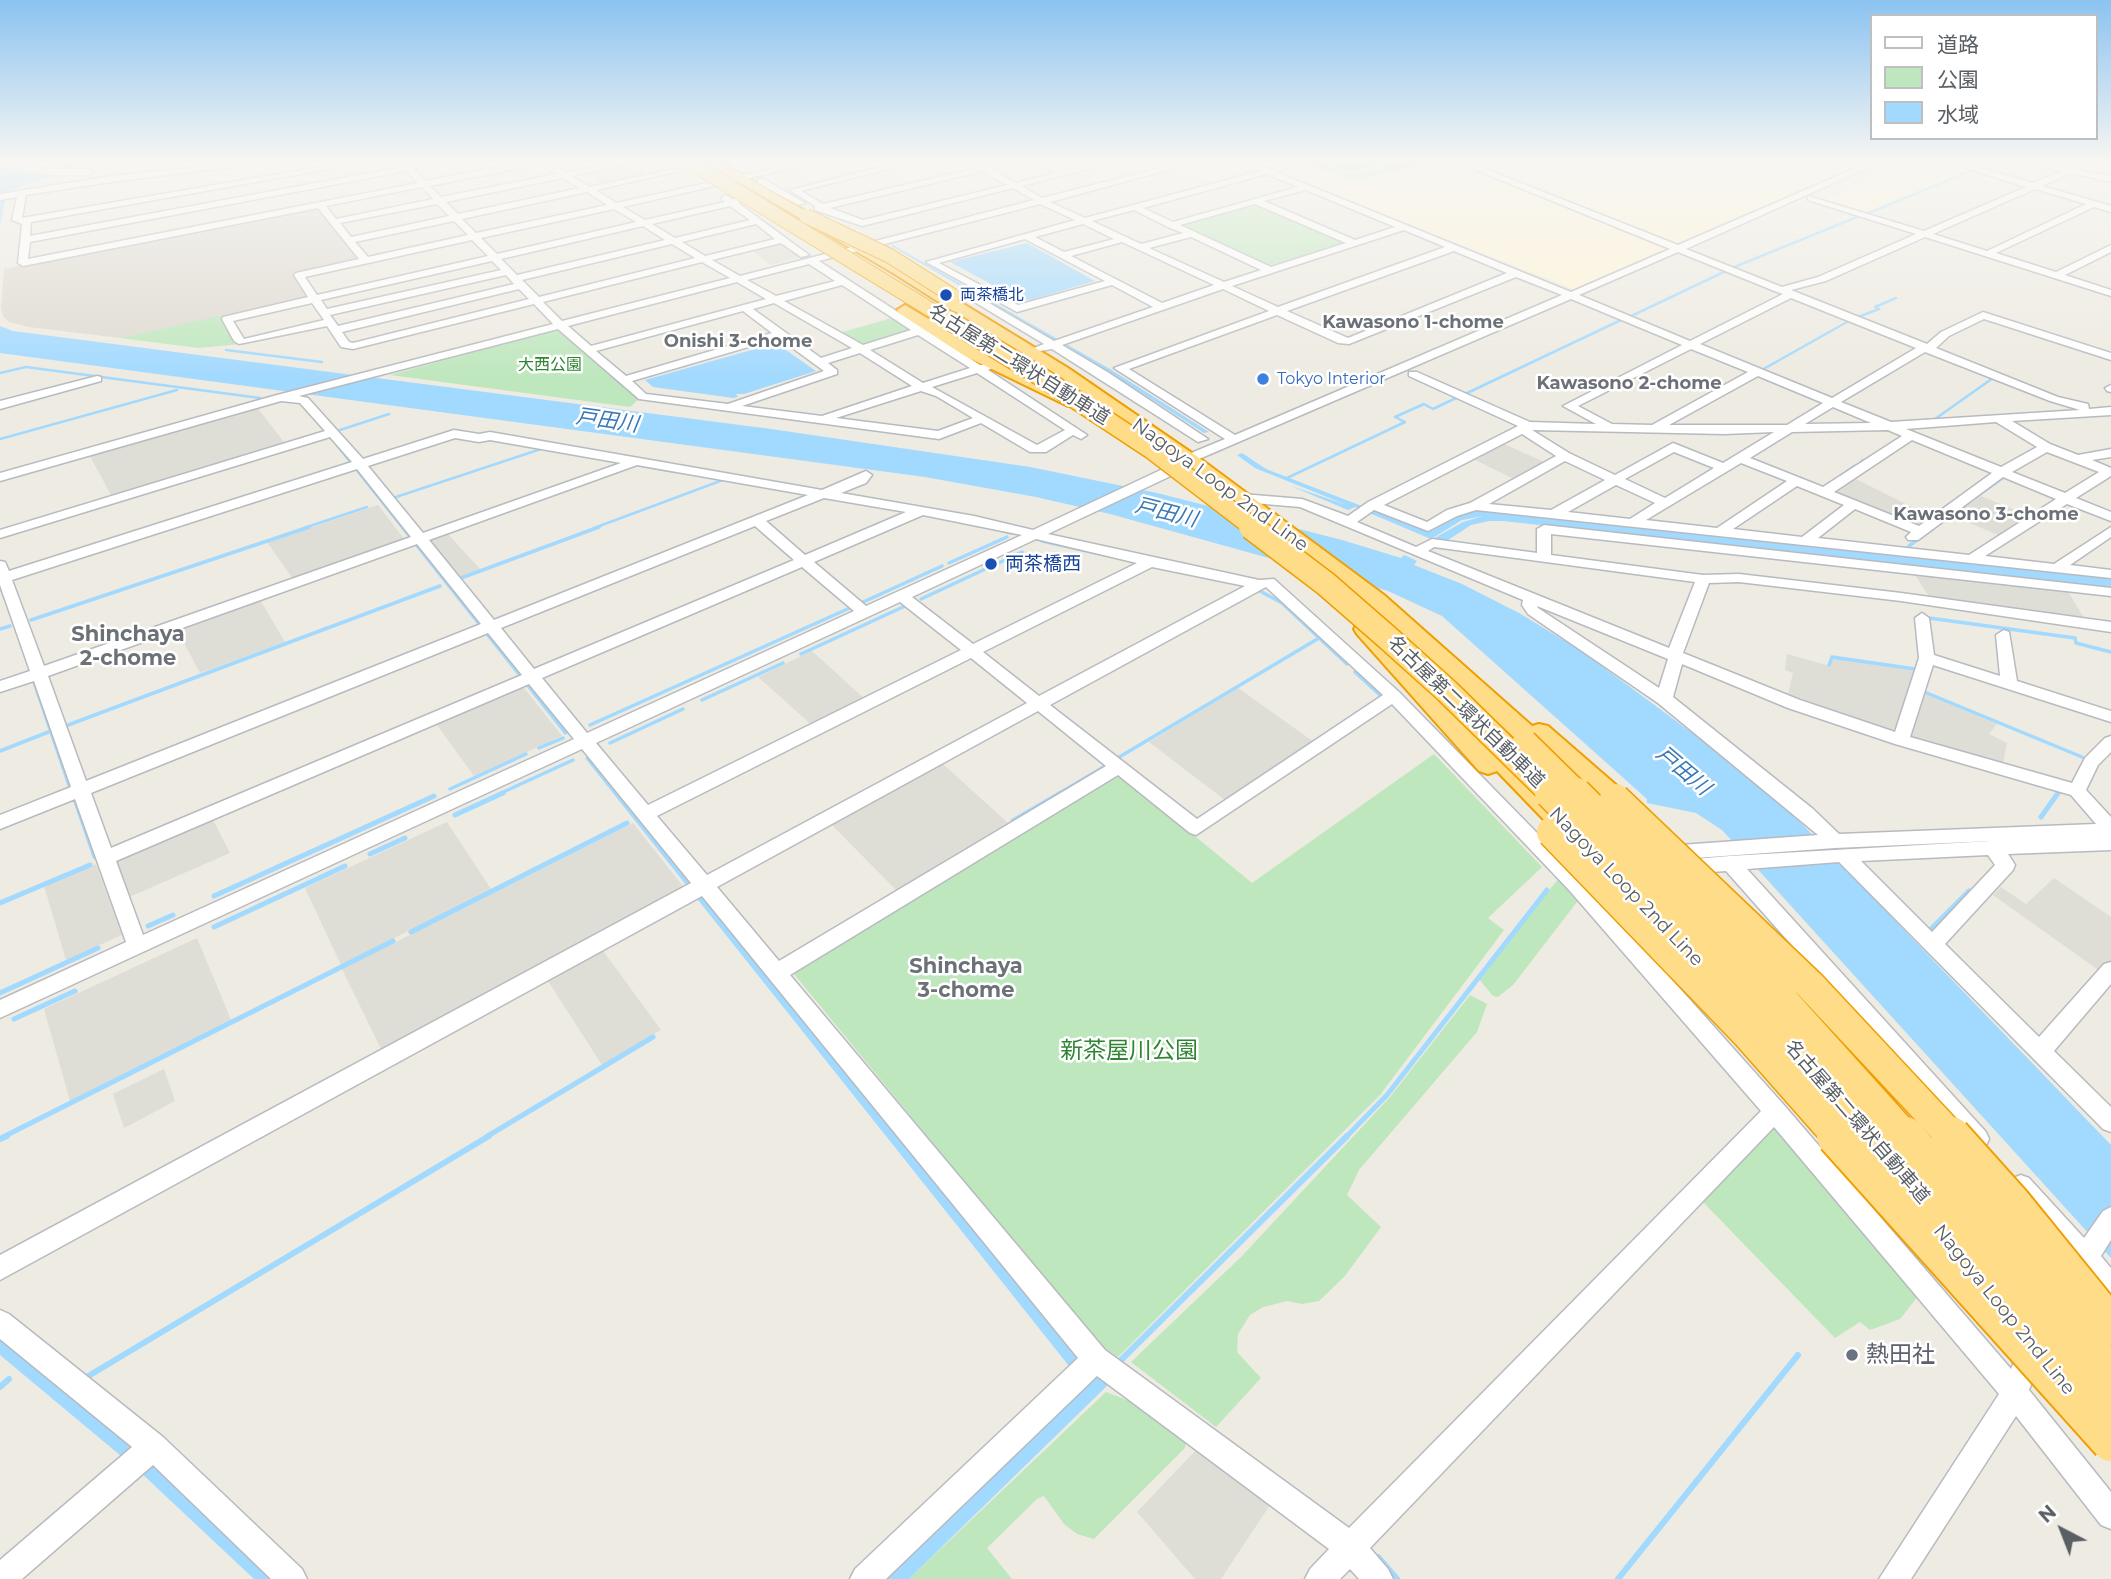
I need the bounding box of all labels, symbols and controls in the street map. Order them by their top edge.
legend [1870,14,2097,140]
text: 道路 [1937,32,1979,57]
text: 公園 [1937,67,1979,92]
text: 水域 [1937,102,1979,127]
place label: 両茶橋北 [960,285,1024,305]
marker: 両茶橋北 [938,287,954,303]
street label: 名古屋第二環状自動車道 [924,300,1114,430]
district label: Kawasono 1-chome [1322,312,1504,334]
district label: Onishi 3-chome [664,331,812,353]
park label: 大西公園 [518,355,582,375]
place label: Tokyo Interior [1277,369,1386,389]
marker: Tokyo Interior [1255,371,1271,387]
district label: Kawasono 2-chome [1536,373,1722,395]
water label: 戸田川 [574,404,640,438]
street label: Nagoya Loop 2nd Line [1127,413,1313,557]
water label: 戸田川 [1132,493,1200,533]
district label: Kawasono 3-chome [1893,504,2079,526]
place label: 両茶橋西 [1005,553,1081,575]
marker: 両茶橋西 [983,556,999,572]
district label: Shinchaya 2-chome [71,622,185,672]
street label: 名古屋第二環状自動車道 [1383,631,1549,793]
water label: 戸田川 [1651,741,1715,801]
street label: Nagoya Loop 2nd Line [1544,803,1708,971]
district label: Shinchaya 3-chome [909,954,1023,1004]
street label: 名古屋第二環状自動車道 [1780,1036,1934,1208]
park label: 新茶屋川公園 [1060,1037,1198,1065]
street label: Nagoya Loop 2nd Line [1928,1220,2080,1400]
place label: 熱田社 [1866,1341,1935,1369]
marker: 熱田社 [1844,1347,1860,1363]
north arrow [2027,1495,2097,1565]
text: N [2034,1500,2061,1528]

